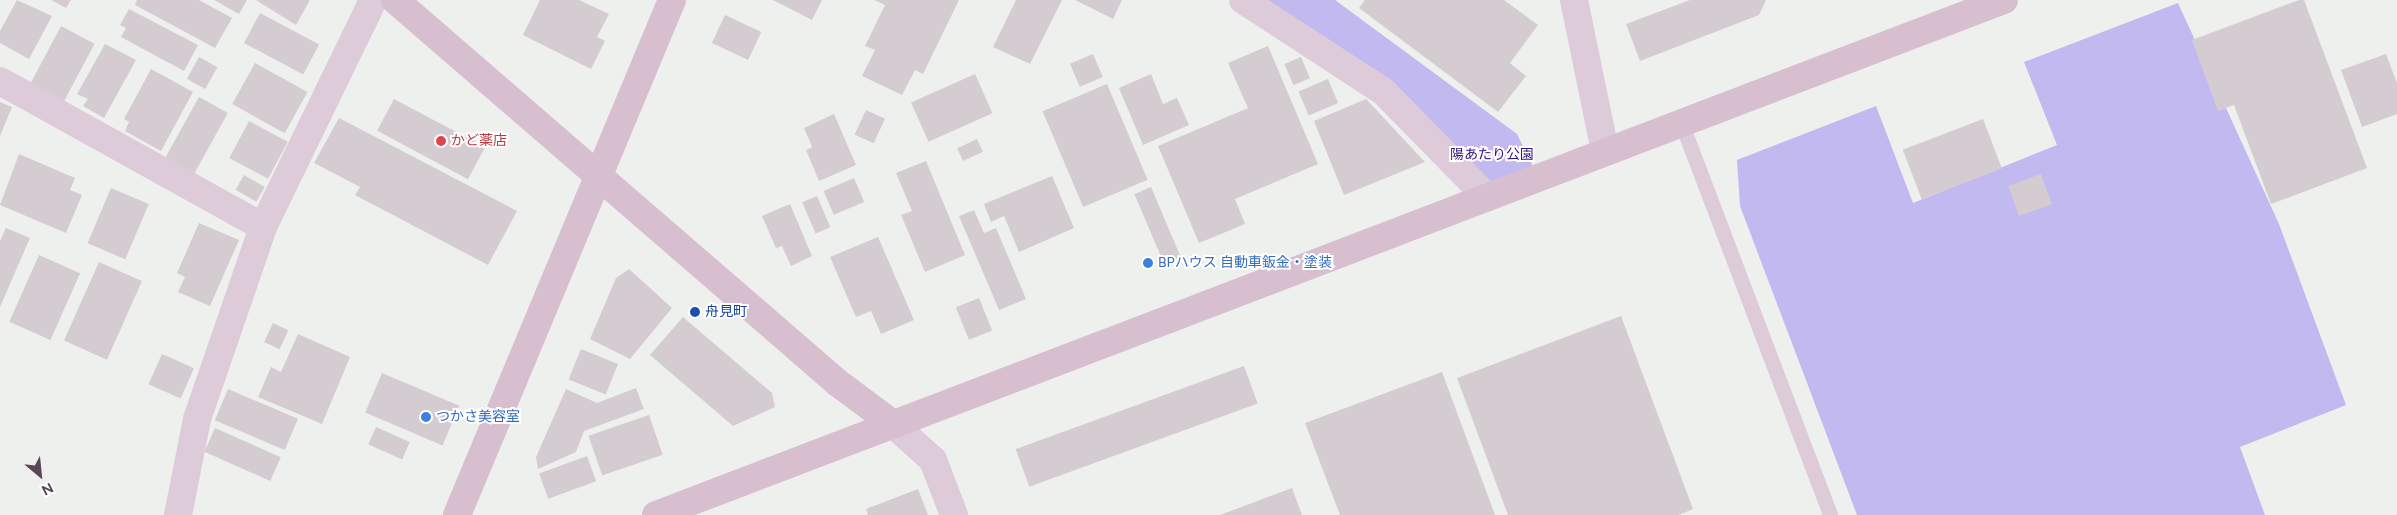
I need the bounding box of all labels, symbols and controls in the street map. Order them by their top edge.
place label: かど薬店 [451,133,507,149]
marker: かど薬店 [435,135,447,147]
park label: 陽あたり公園 [1450,147,1534,163]
place label: BPハウス 自動車鈑金・塗装 [1158,255,1332,271]
marker: BPハウス 自動車鈑金・塗装 [1142,257,1154,269]
place label: 舟見町 [705,304,747,320]
marker: 舟見町 [689,306,701,318]
place label: つかさ美容室 [436,409,520,425]
marker: つかさ美容室 [420,411,432,423]
north arrow [15,450,65,500]
text: N [39,479,56,499]

